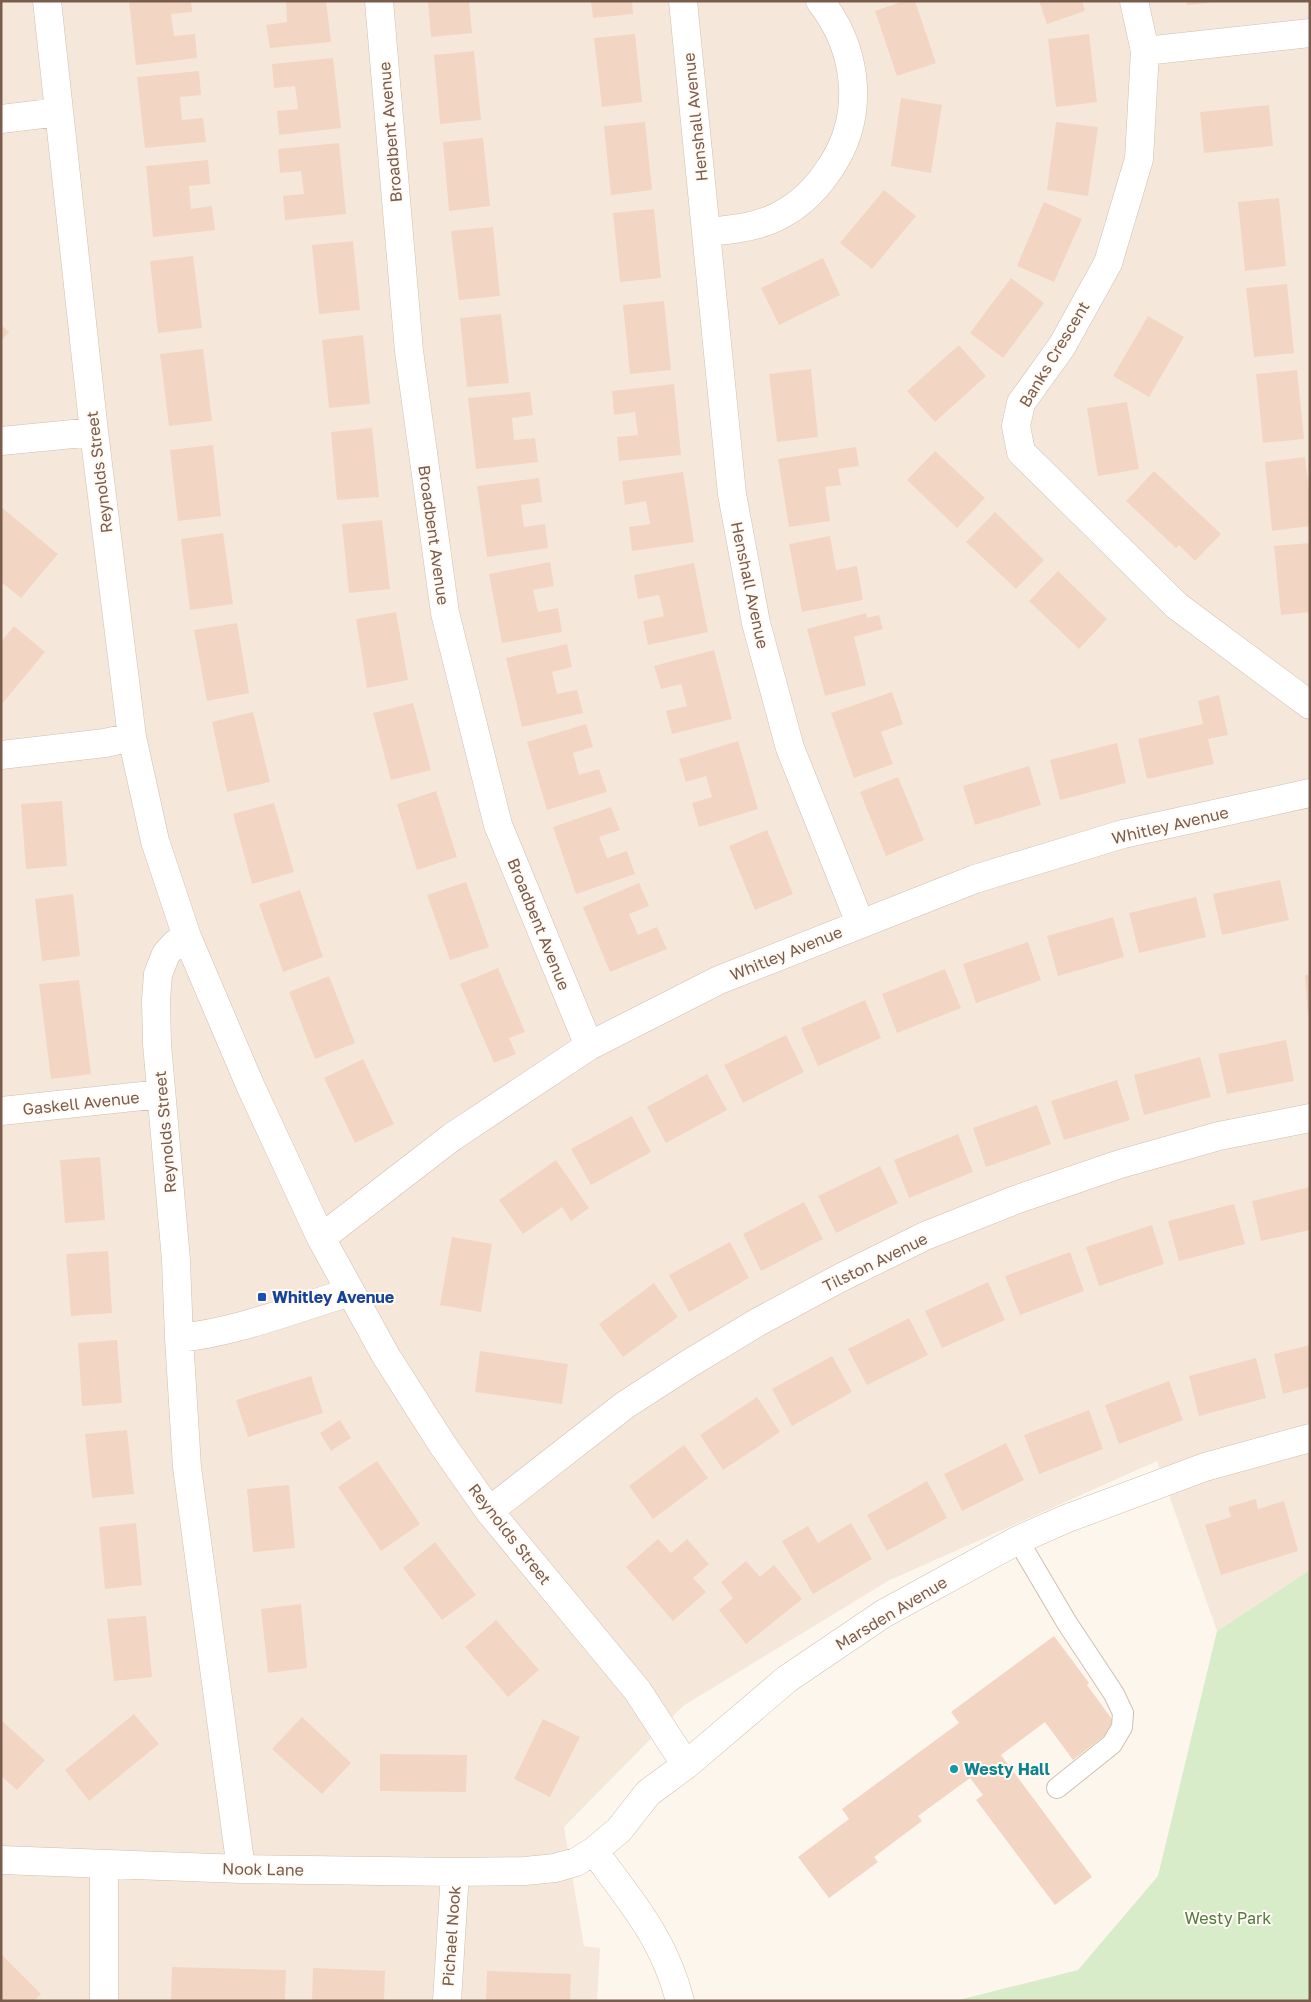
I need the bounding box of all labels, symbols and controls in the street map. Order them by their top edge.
street label: Henshall Avenue [678,52,712,182]
street label: Broadbent Avenue [374,61,406,203]
street label: Banks Crescent [1015,297,1093,411]
street label: Reynolds Street [82,410,116,534]
street label: Broadbent Avenue [414,464,454,606]
street label: Henshall Avenue [727,520,773,650]
street label: Whitley Avenue [1110,802,1230,848]
street label: Broadbent Avenue [503,855,575,993]
street label: Whitley Avenue [727,921,845,985]
street label: Reynolds Street [150,1070,180,1194]
street label: Gaskell Avenue [22,1087,140,1119]
street label: Tilston Avenue [819,1228,931,1296]
place label: Whitley Avenue [272,1287,394,1307]
marker: Whitley Avenue [256,1291,268,1303]
street label: Reynolds Street [464,1479,556,1589]
street label: Marsden Avenue [831,1572,951,1654]
place label: Westy Hall [964,1759,1050,1779]
marker: Westy Hall [948,1763,960,1775]
street label: Nook Lane [222,1858,304,1880]
street label: Pichael Nook [437,1885,465,1987]
park label: Westy Park [1185,1908,1271,1928]

